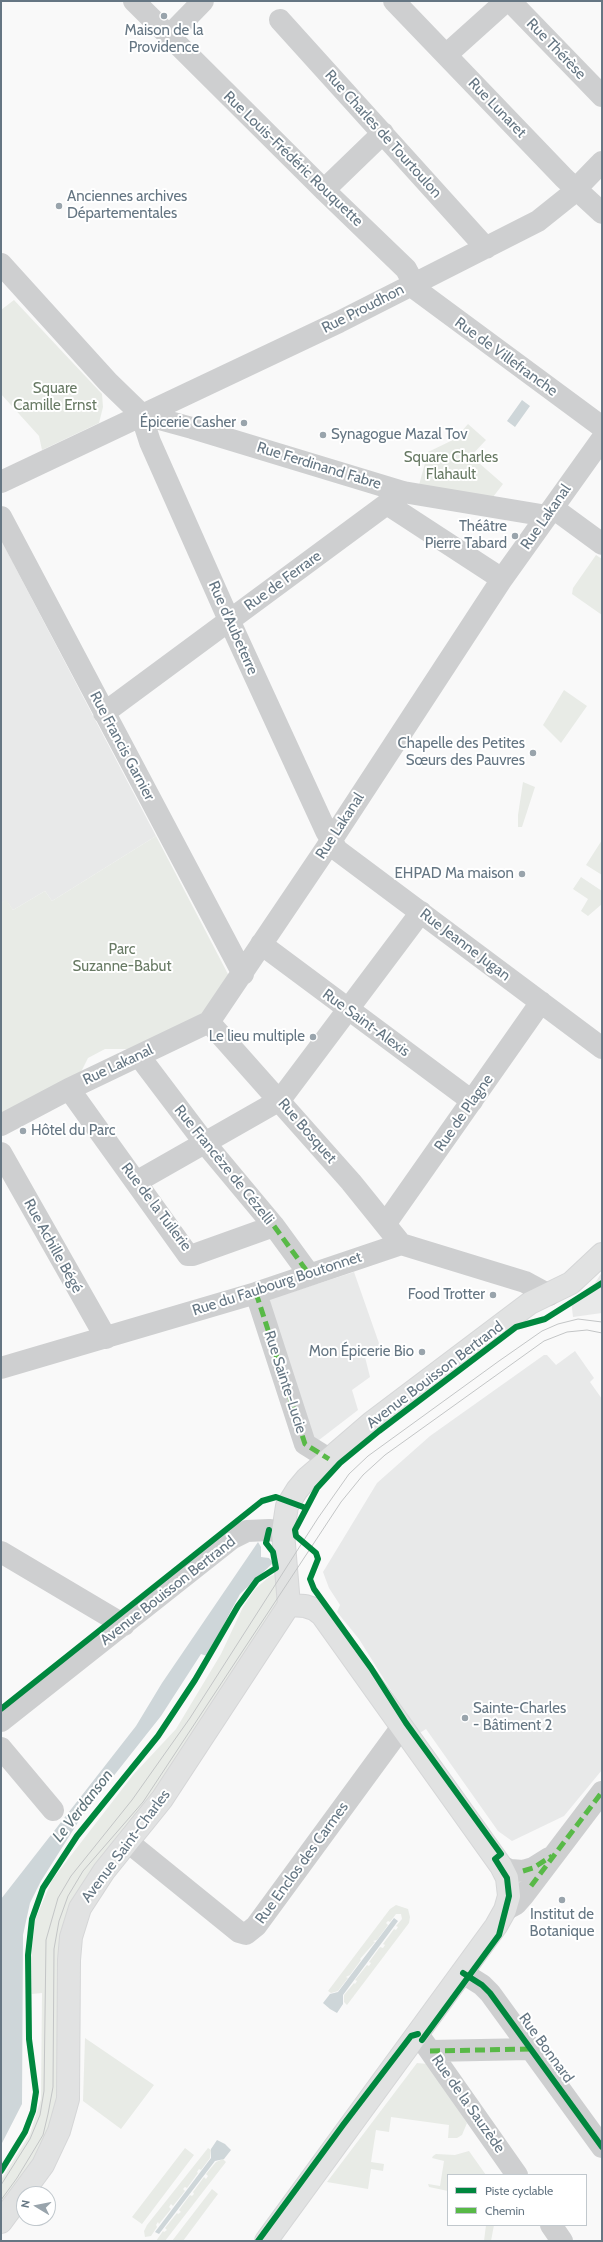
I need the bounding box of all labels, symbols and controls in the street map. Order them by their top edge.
marker: Maison de la Providence [159,11,169,21]
street label: Rue Thérèse [523,15,589,83]
place label: Maison de la Providence [125,22,203,57]
street label: Rue Charles de Tourtoulon [321,66,445,202]
street label: Rue Lunaret [464,74,530,142]
street label: Rue Louis-Frédéric Rouquette [219,88,367,230]
place label: Anciennes archives Départementales [67,188,187,223]
marker: Anciennes archives Départementales [54,201,64,211]
street label: Rue Proudhon [319,281,407,337]
street label: Rue de Villefranche [451,314,561,400]
park label: Square Camille Ernst [13,380,97,415]
place label: Épicerie Casher [140,414,236,432]
marker: Épicerie Casher [239,418,249,428]
place label: Synagogue Mazal Tov [331,426,468,444]
marker: Synagogue Mazal Tov [318,430,328,440]
street label: Rue Ferdinand Fabre [255,439,383,493]
park label: Square Charles Flahault [404,449,498,484]
street label: Rue Lakanal [517,481,575,553]
place label: Théâtre Pierre Tabard [425,518,507,553]
marker: Théâtre Pierre Tabard [510,531,520,541]
street label: Rue de Ferrare [241,547,325,615]
street label: Rue d'Aubeterre [204,578,262,678]
street label: Rue Francis Garnier [86,688,158,804]
place label: Chapelle des Petites Sœurs des Pauvres [398,735,525,770]
marker: Chapelle des Petites Sœurs des Pauvres [528,748,538,758]
street label: Rue Lakanal [312,789,368,863]
place label: EHPAD Ma maison [395,865,514,883]
marker: EHPAD Ma maison [517,869,527,879]
street label: Rue Jeanne Jugan [416,905,514,985]
park label: Parc Suzanne-Babut [73,941,171,976]
street label: Rue Saint-Alexis [319,985,413,1061]
place label: Le lieu multiple [209,1028,305,1046]
marker: Le lieu multiple [308,1032,318,1042]
street label: Rue Lakanal [80,1041,156,1089]
street label: Rue de Plagne [431,1071,497,1155]
street label: Rue Bosquet [274,1095,340,1167]
street label: Rue Francèze de Cézelli [170,1102,278,1228]
place label: Hôtel du Parc [31,1122,116,1140]
marker: Hôtel du Parc [18,1126,28,1136]
street label: Rue de la Tuilerie [117,1159,195,1255]
street label: Rue Achille Bégé [20,1196,86,1296]
street label: Rue du Faubourg Boutonnet [190,1248,364,1320]
place label: Food Trotter [408,1286,485,1304]
marker: Food Trotter [488,1290,498,1300]
street label: Avenue Bouisson Bertrand [363,1318,507,1432]
street label: Rue Sainte-Lucie [260,1328,310,1436]
place label: Mon Épicerie Bio [309,1343,414,1361]
marker: Mon Épicerie Bio [417,1347,427,1357]
street label: Avenue Bouisson Bertrand [97,1533,239,1649]
place label: Sainte-Charles - Bâtiment 2 [473,1700,566,1735]
marker: Sainte-Charles - Bâtiment 2 [460,1713,470,1723]
water label: Le Verdanson [49,1766,117,1846]
street label: Avenue Saint-Charles [78,1786,174,1906]
street label: Rue Enclos des Carmes [252,1799,352,1927]
marker: Institut de Botanique [557,1895,567,1905]
place label: Institut de Botanique [530,1906,594,1941]
street label: Rue Bonnard [515,2010,577,2086]
street label: Rue de la Sauzède [427,2051,509,2157]
legend [447,2174,587,2226]
text: Piste cyclable [485,2183,553,2198]
north arrow [16,2186,56,2226]
text: N [18,2199,33,2209]
text: Chemin [485,2203,525,2218]

